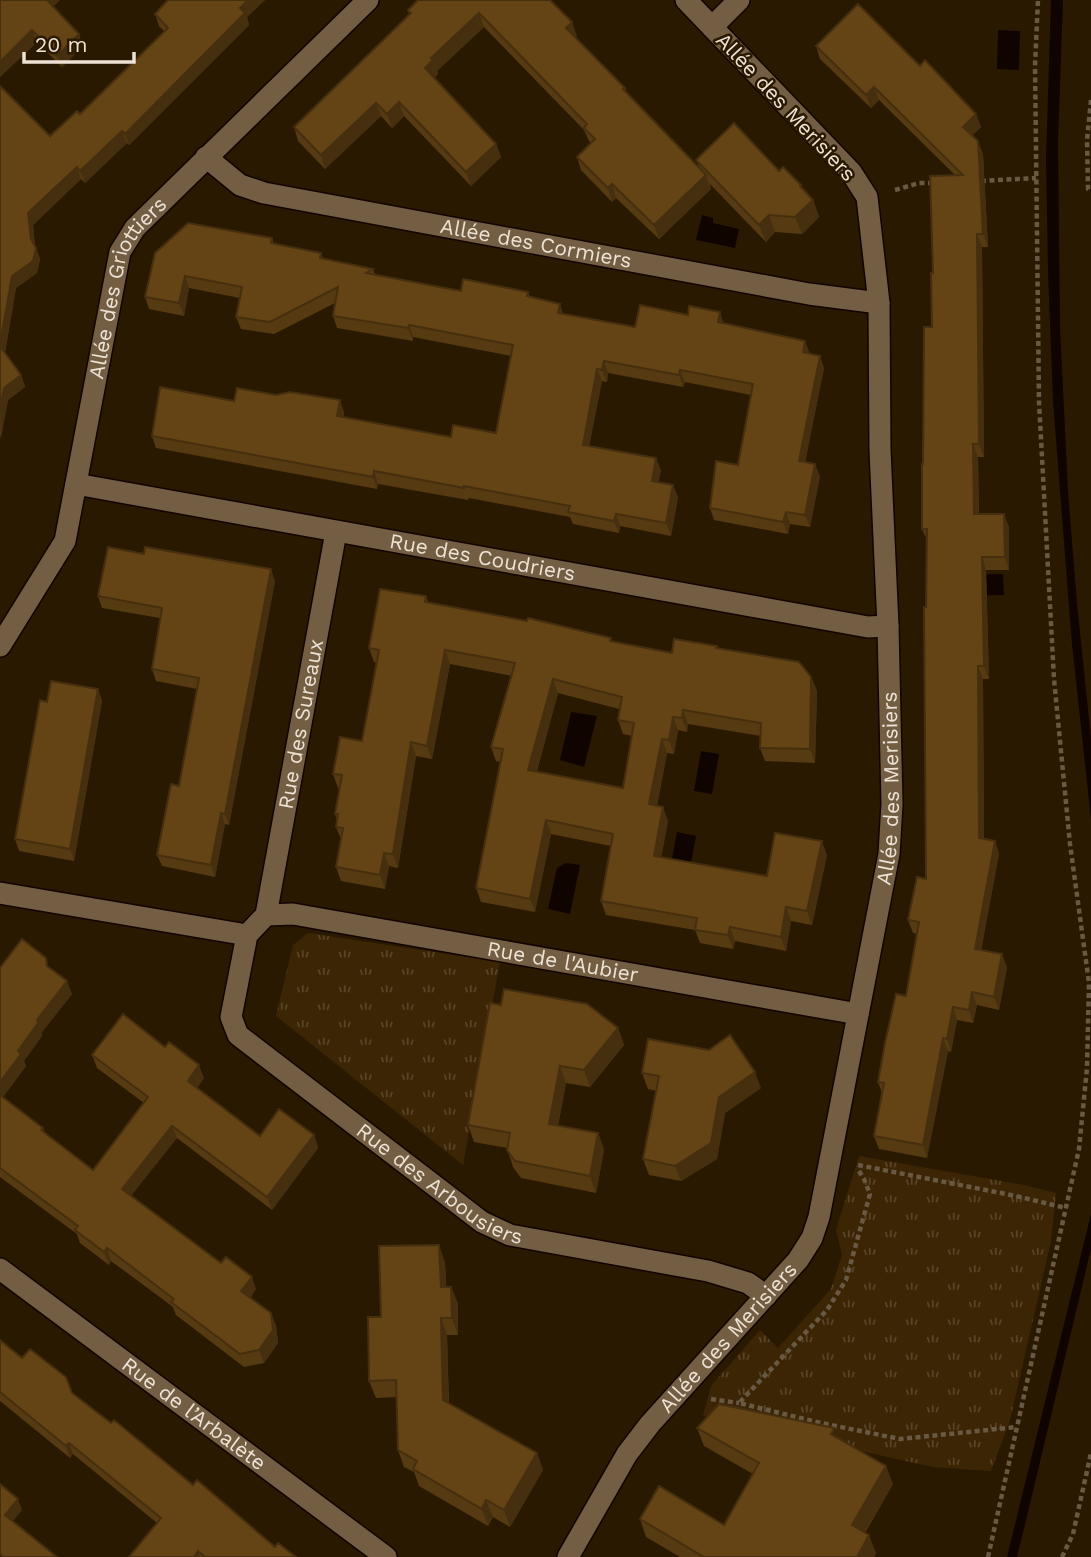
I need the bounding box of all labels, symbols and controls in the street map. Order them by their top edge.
scale bar [24,21,135,65]
street label: Allée des Merisiers [711,27,862,186]
text: 20 m [35,32,87,57]
street label: Allée des Griottiers [83,191,172,381]
street label: Allée des Cormiers [438,213,634,273]
street label: Rue des Coudriers [388,528,577,586]
street label: Rue des Sureaux [273,637,328,811]
street label: Allée des Merisiers [870,691,904,887]
street label: Rue de l'Aubier [485,936,641,987]
street label: Rue des Arbousiers [352,1118,524,1249]
street label: Allée des Merisiers [653,1257,802,1417]
street label: Rue de l’Arbalète [117,1351,271,1475]

